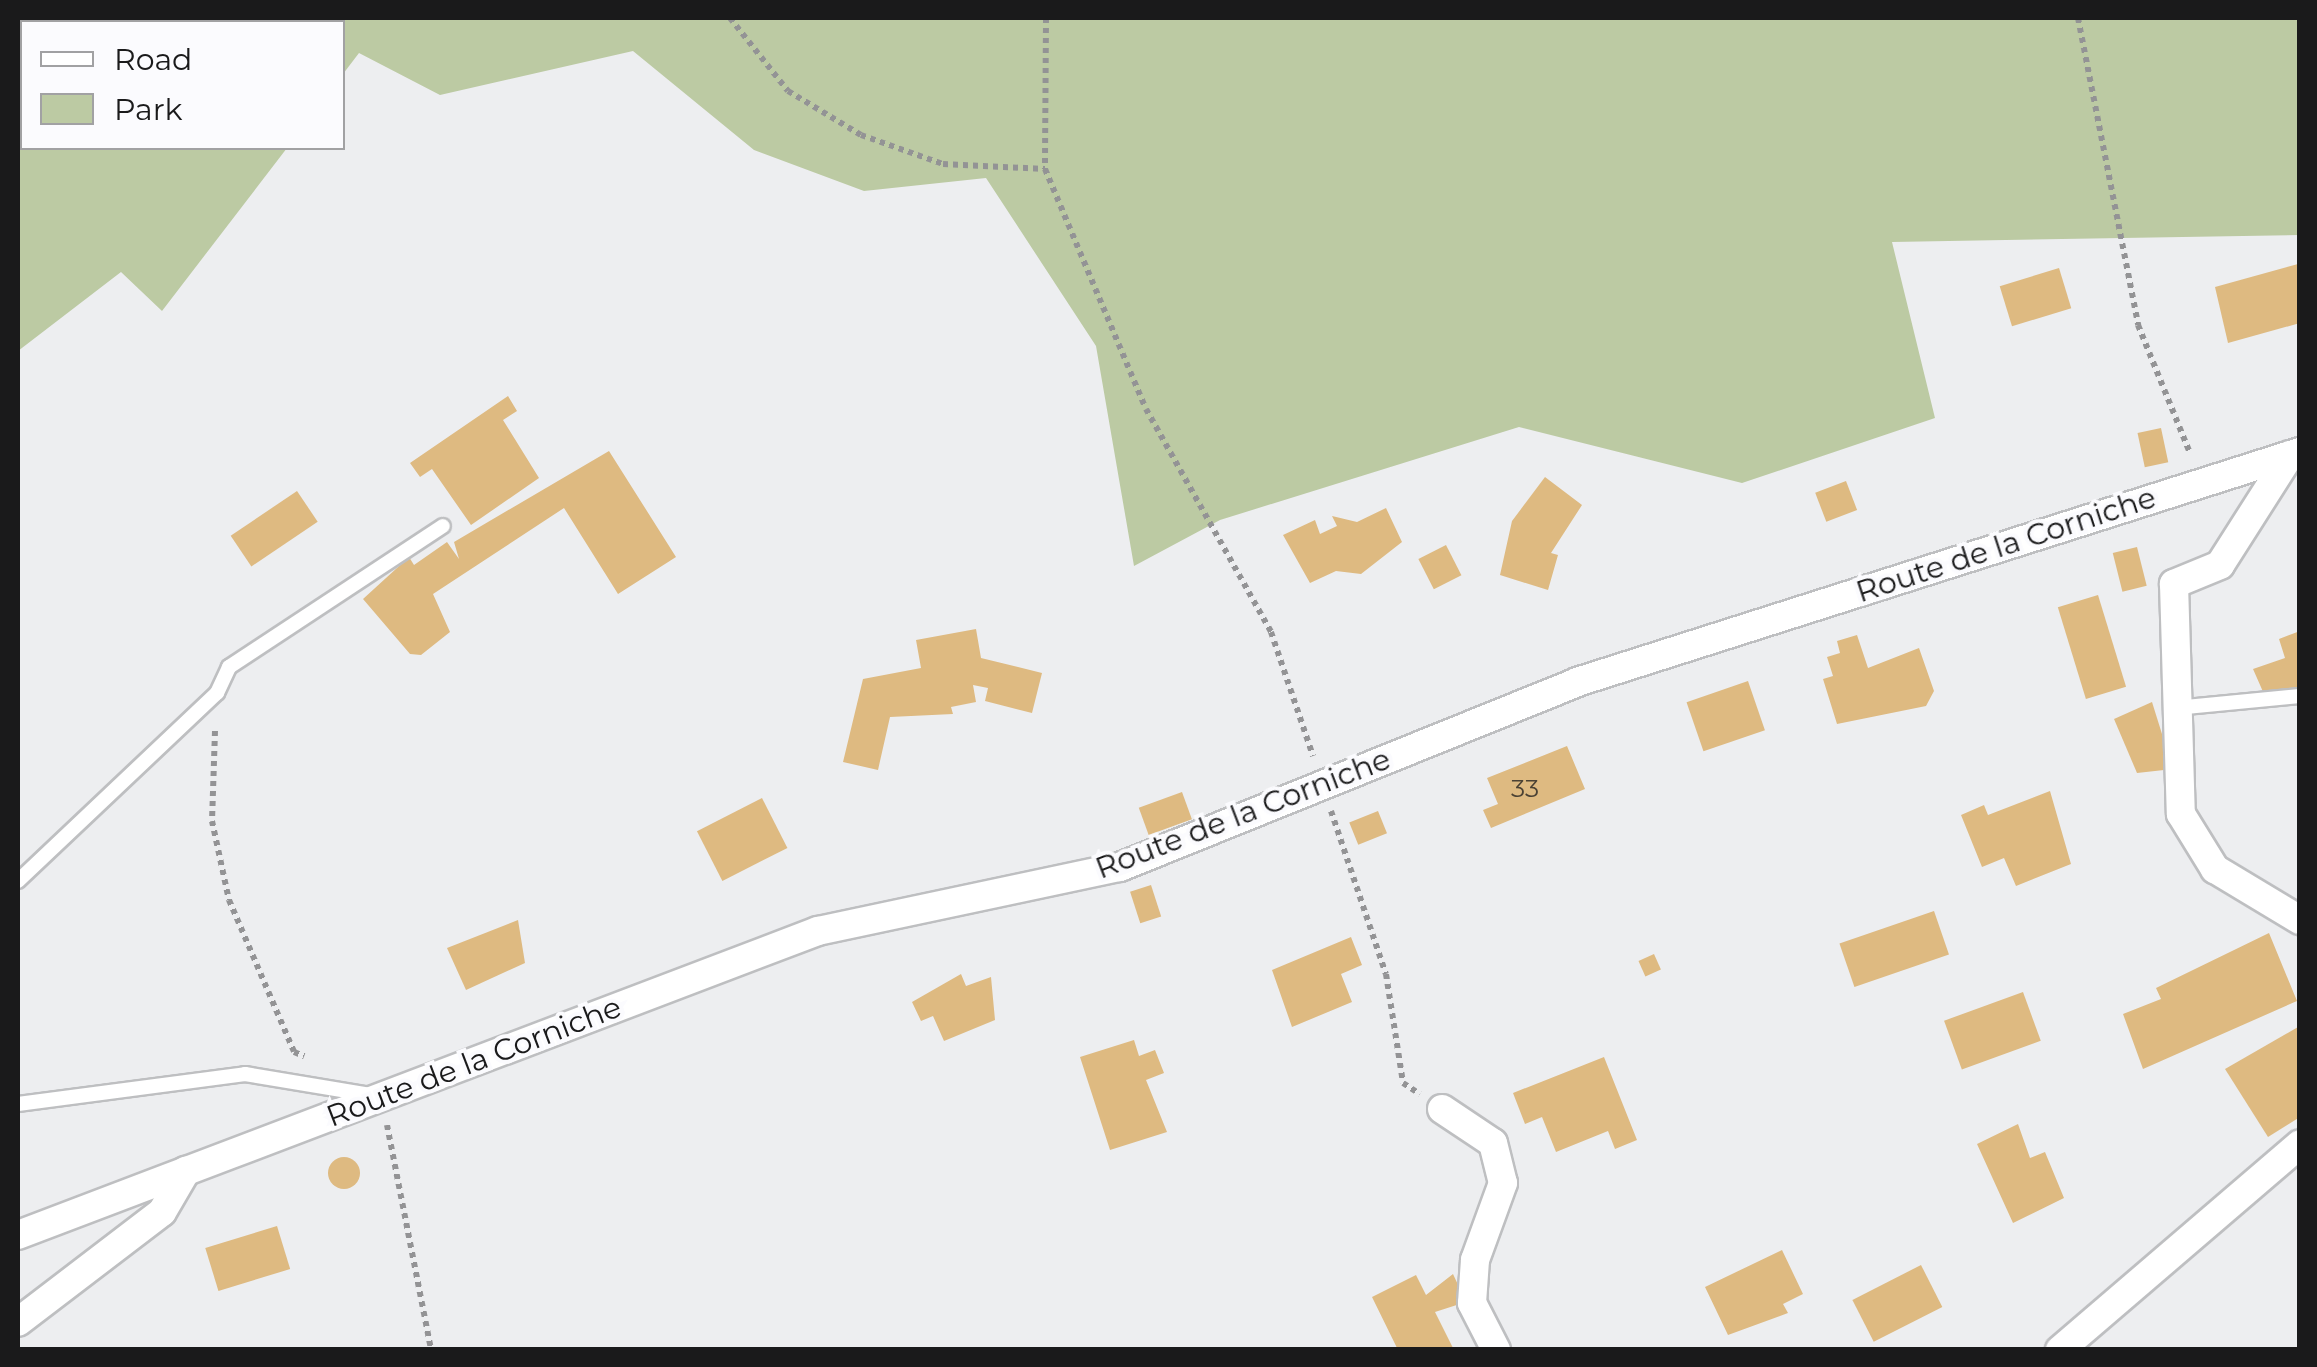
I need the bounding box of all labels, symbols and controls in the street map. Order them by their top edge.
legend [20,20,345,150]
text: Road [114,41,192,78]
text: Park [114,91,183,128]
street label: Route de la Corniche [1852,480,2160,610]
street label: Route de la Corniche [1091,741,1395,887]
house number: 33 [1511,773,1539,803]
street label: Route de la Corniche [322,989,626,1135]

